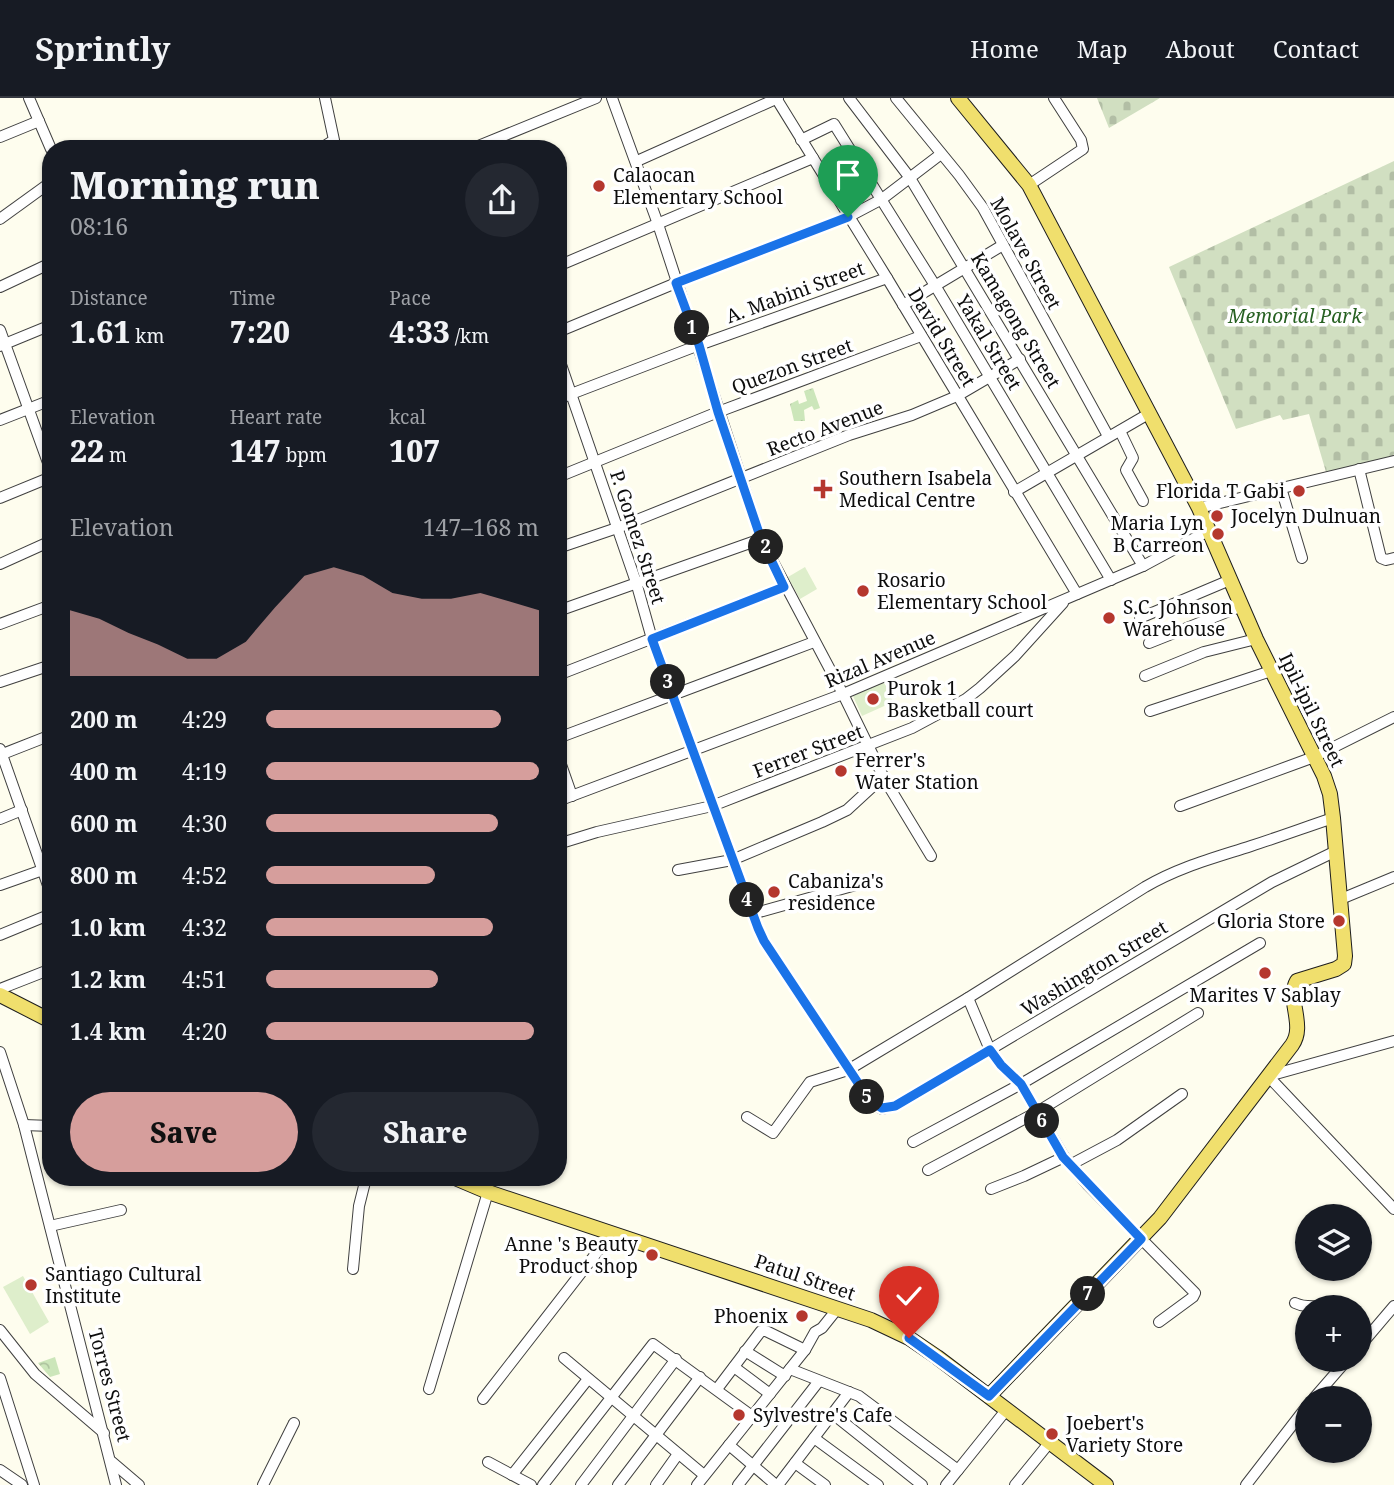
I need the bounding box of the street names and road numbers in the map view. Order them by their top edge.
street label: Molave Street [984,192,1068,314]
street label: Kamagong Street [965,247,1067,393]
street label: A. Mabini Street [722,255,868,329]
street label: David Street [902,283,982,392]
street label: Yakal Street [950,289,1028,395]
street label: Quezon Street [728,332,856,400]
street label: Recto Avenue [763,394,887,462]
street label: P. Gomez Street [604,467,672,607]
street label: Rizal Avenue [821,624,939,694]
street label: Ipil-ipil Street [1273,649,1351,772]
street label: Ferrer Street [749,718,867,784]
street label: Washington Street [1016,914,1172,1022]
street label: Patul Street [751,1248,859,1306]
street label: Torres Street [82,1325,138,1445]

